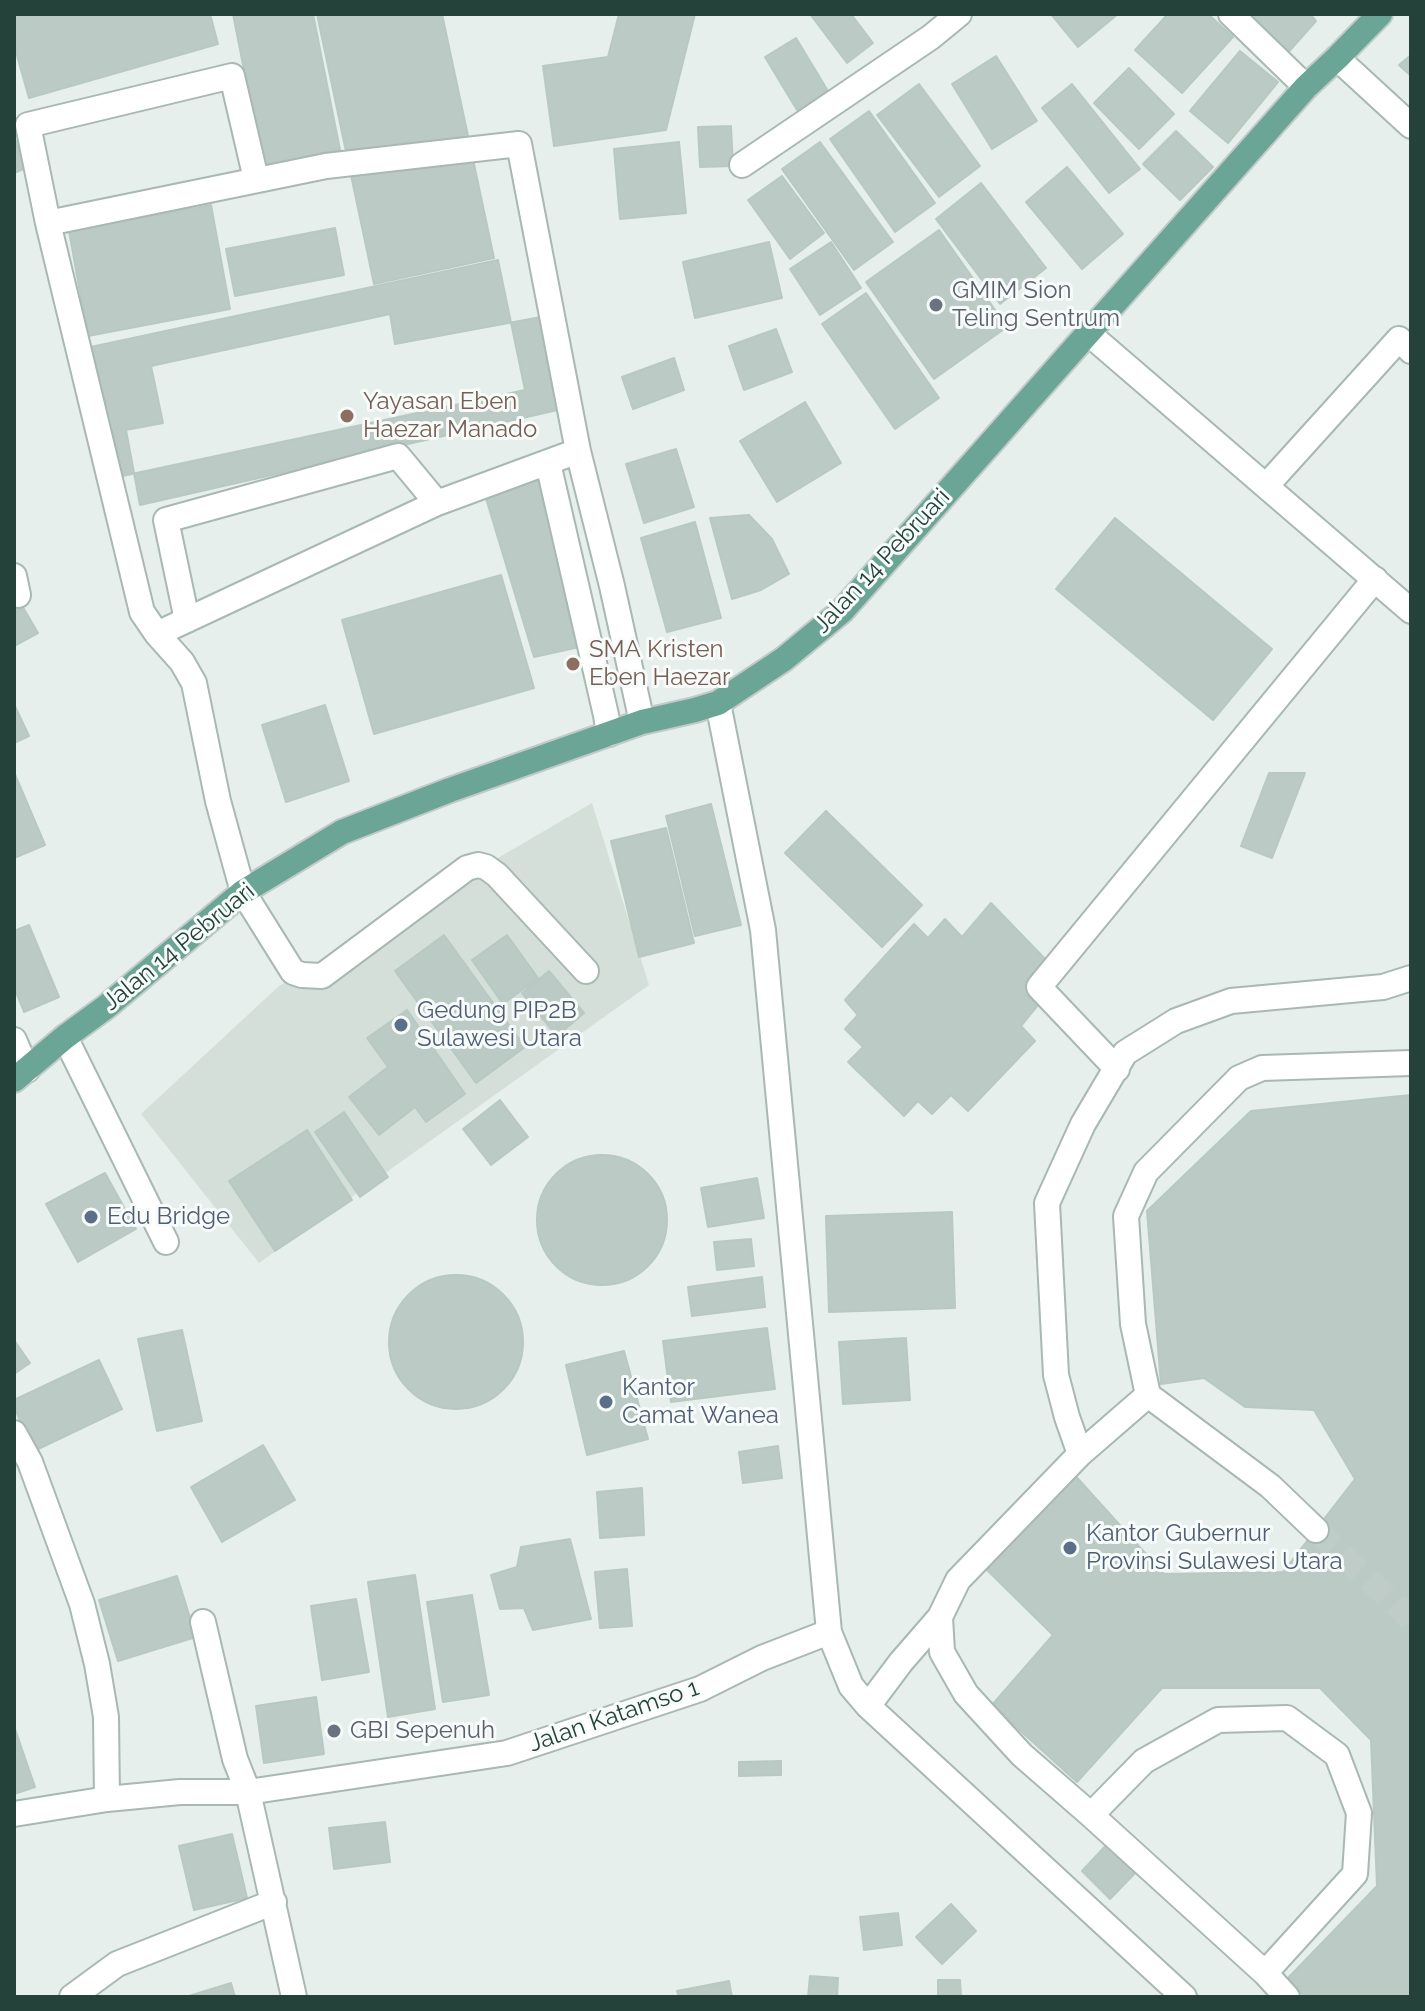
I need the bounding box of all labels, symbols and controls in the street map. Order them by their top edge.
place label: GMIM Sion Teling Sentrum [952,277,1120,333]
marker: GMIM Sion Teling Sentrum [927,296,945,314]
place label: Yayasan Eben Haezar Manado [363,388,537,444]
marker: Yayasan Eben Haezar Manado [338,407,356,425]
street label: Jalan 14 Pebruari [808,483,956,639]
place label: SMA Kristen Eben Haezar [589,636,731,692]
marker: SMA Kristen Eben Haezar [564,655,582,673]
street label: Jalan 14 Pebruari [97,877,261,1017]
place label: Gedung PIP2B Sulawesi Utara [417,997,582,1053]
marker: Gedung PIP2B Sulawesi Utara [392,1016,410,1034]
place label: Edu Bridge [107,1203,230,1231]
marker: Edu Bridge [82,1208,100,1226]
place label: Kantor Camat Wanea [622,1374,779,1430]
marker: Kantor Camat Wanea [597,1393,615,1411]
place label: Kantor Gubernur Provinsi Sulawesi Utara [1086,1520,1343,1576]
marker: Kantor Gubernur Provinsi Sulawesi Utara [1061,1539,1079,1557]
street label: Jalan Katamso 1 [525,1673,703,1759]
place label: GBI Sepenuh [350,1717,495,1745]
marker: GBI Sepenuh [325,1722,343,1740]

